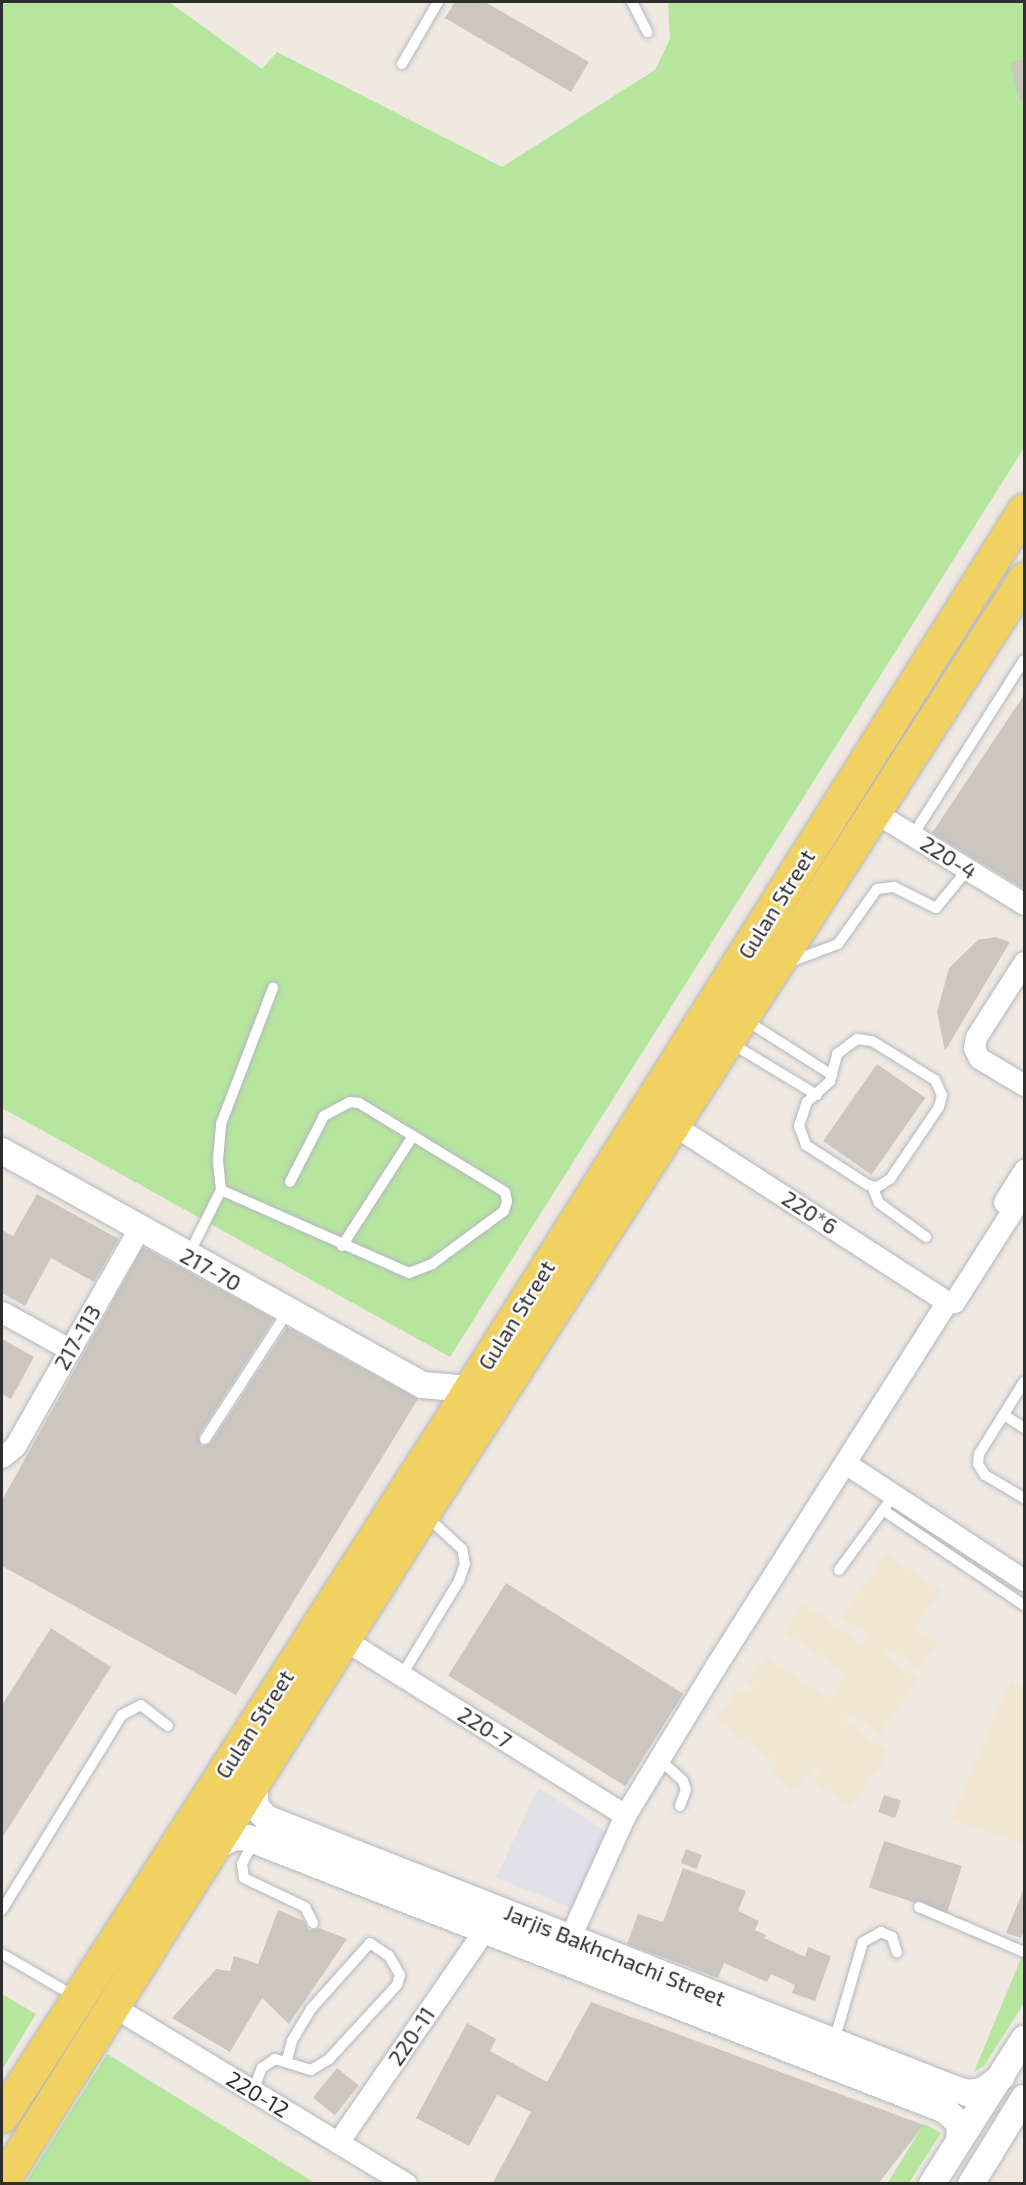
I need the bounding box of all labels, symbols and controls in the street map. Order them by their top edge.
street label: 220-4 [916,830,982,884]
street label: Gulan Street [732,845,820,963]
street label: 220*6 [777,1184,843,1240]
street label: 217-70 [176,1242,246,1296]
street label: Gulan Street [472,1256,560,1374]
street label: 217-113 [48,1300,106,1374]
street label: Gulan Street [209,1665,299,1783]
street label: 220-7 [453,1700,517,1754]
street label: Jarjis Bakhchachi Street [501,1899,729,2011]
street label: 220-11 [382,2002,440,2070]
street label: 220-12 [222,2065,294,2123]

